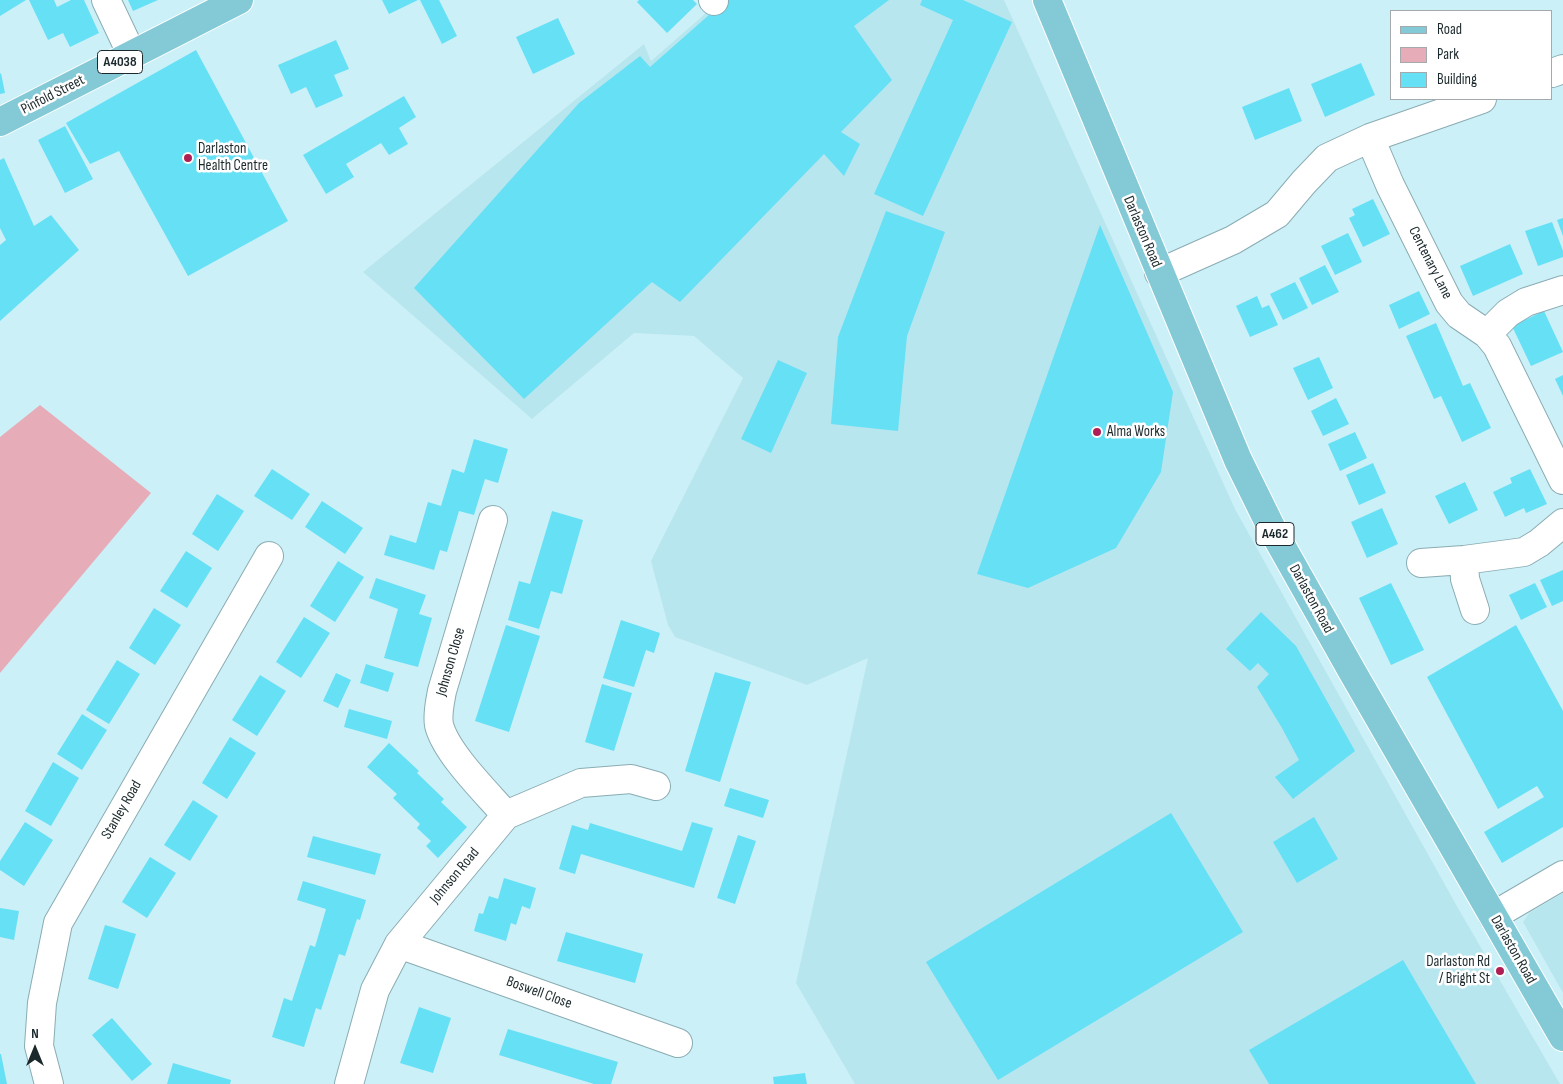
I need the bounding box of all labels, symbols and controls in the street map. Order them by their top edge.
legend [1390,10,1553,100]
text: Road [1437,20,1462,39]
text: Park [1437,45,1459,64]
road number: A4038 [98,51,142,74]
text: Building [1437,70,1477,89]
street label: Pinfold Street [18,71,88,119]
place label: Darlaston Health Centre [198,140,268,175]
marker: Darlaston Health Centre [182,152,194,164]
street label: Darlaston Road [1119,194,1165,270]
street label: Centenary Lane [1404,224,1456,302]
place label: Alma Works [1107,423,1165,441]
marker: Alma Works [1091,426,1103,438]
road number: A462 [1256,522,1294,546]
street label: Darlaston Road [1285,561,1337,637]
street label: Johnson Close [433,626,469,698]
street label: Stanley Road [98,777,146,843]
street label: Johnson Road [426,844,484,908]
street label: Darlaston Road [1486,913,1540,987]
place label: Darlaston Rd / Bright St [1426,953,1490,988]
marker: Darlaston Rd / Bright St [1494,965,1506,977]
street label: Boswell Close [504,973,574,1013]
north arrow [10,1024,60,1074]
text: N [31,1025,39,1042]

